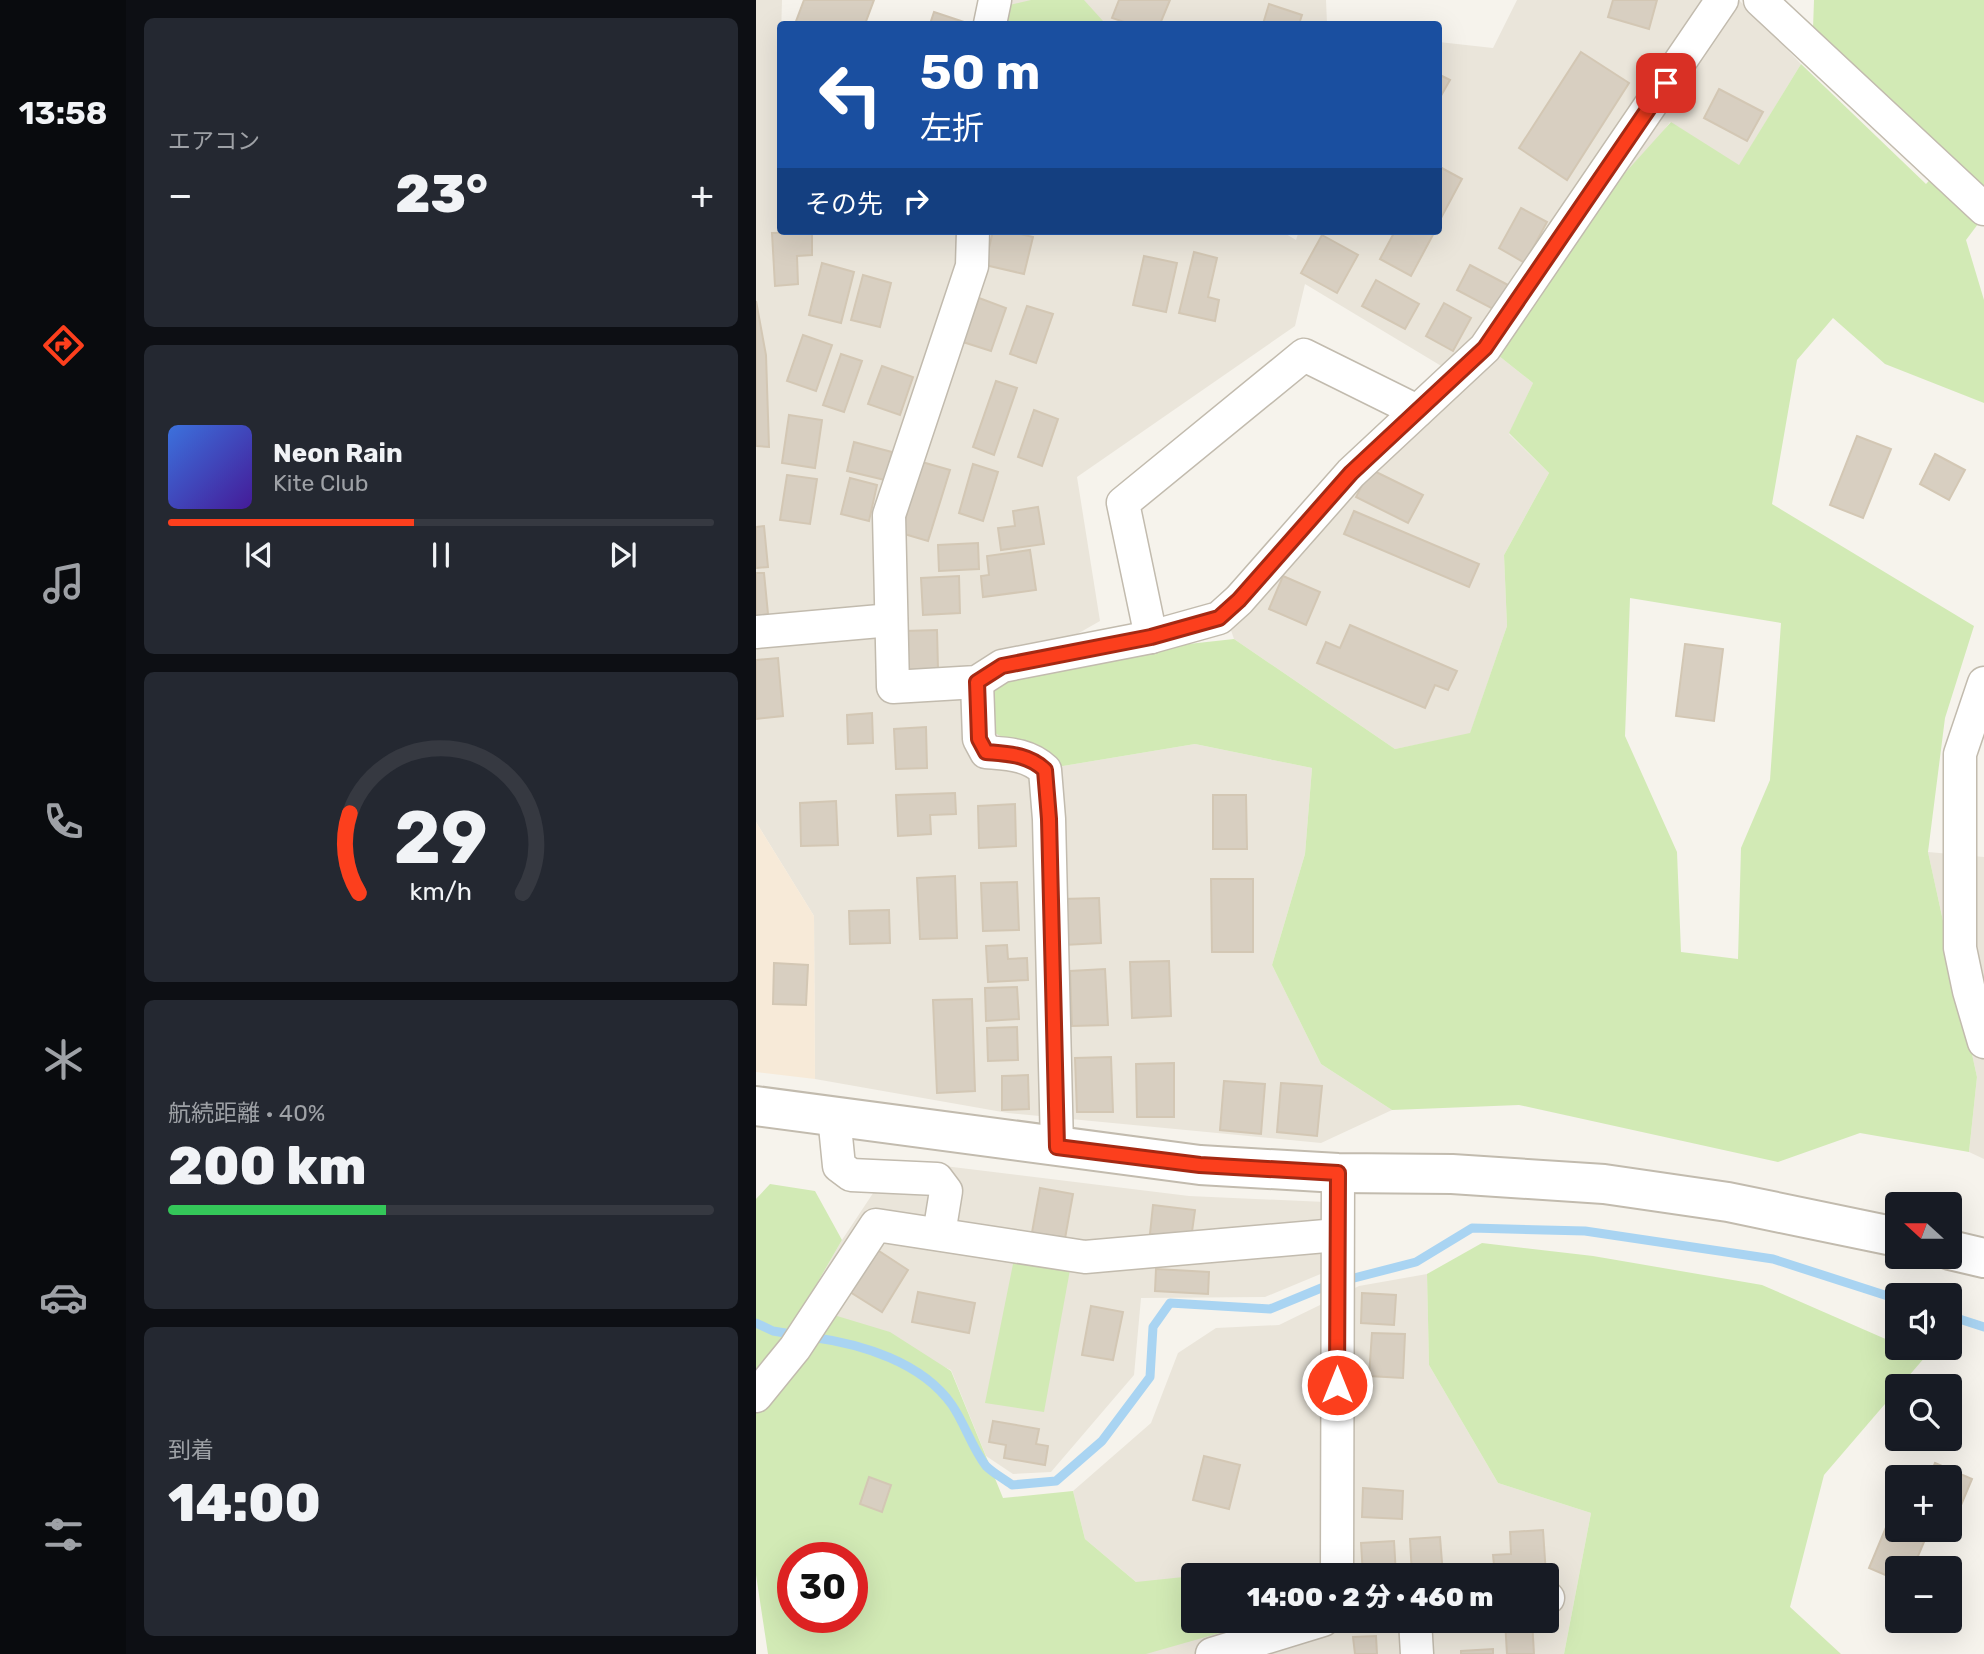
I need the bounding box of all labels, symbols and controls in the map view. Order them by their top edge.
text: 50 m [920,43,1040,101]
icon: left [805,49,896,140]
pin [1636,53,1696,113]
icon: arrive [1647,64,1685,102]
text: 13:58 [19,94,107,132]
text: 左折 [920,109,984,147]
text: エアコン [168,127,260,155]
text: 23° [395,163,488,225]
text: − [168,172,193,218]
text: + [690,172,714,218]
icon: right [897,182,935,220]
text: その先 [805,189,883,220]
icon: directions [39,321,88,370]
text: Neon Rain [273,438,403,469]
text: Kite Club [273,469,368,497]
icon: previous [240,536,278,574]
icon: pause [422,536,460,574]
icon: next [604,536,642,574]
icon: music [39,559,88,608]
text: 29 [394,795,488,881]
icon: phone [39,797,88,846]
text: km/h [410,877,472,906]
icon: climate [39,1035,88,1084]
text: 航続距離 · 40% [168,1099,325,1127]
text: 200 km [168,1135,366,1197]
north arrow [1885,1192,1962,1269]
map controls [1885,1192,1962,1633]
icon: car [39,1273,88,1322]
button: sound [1885,1283,1962,1360]
position arrow [1300,1348,1374,1422]
button: search [1885,1374,1962,1451]
text: 到着 [168,1436,214,1464]
button: + [1885,1465,1962,1542]
text: 14:00 [168,1472,321,1534]
icon: filters [39,1510,88,1559]
speed limit sign: 30 [777,1542,868,1633]
button: − [1885,1556,1962,1633]
text: 14:00 · 2 分 · 460 m [1247,1582,1493,1613]

